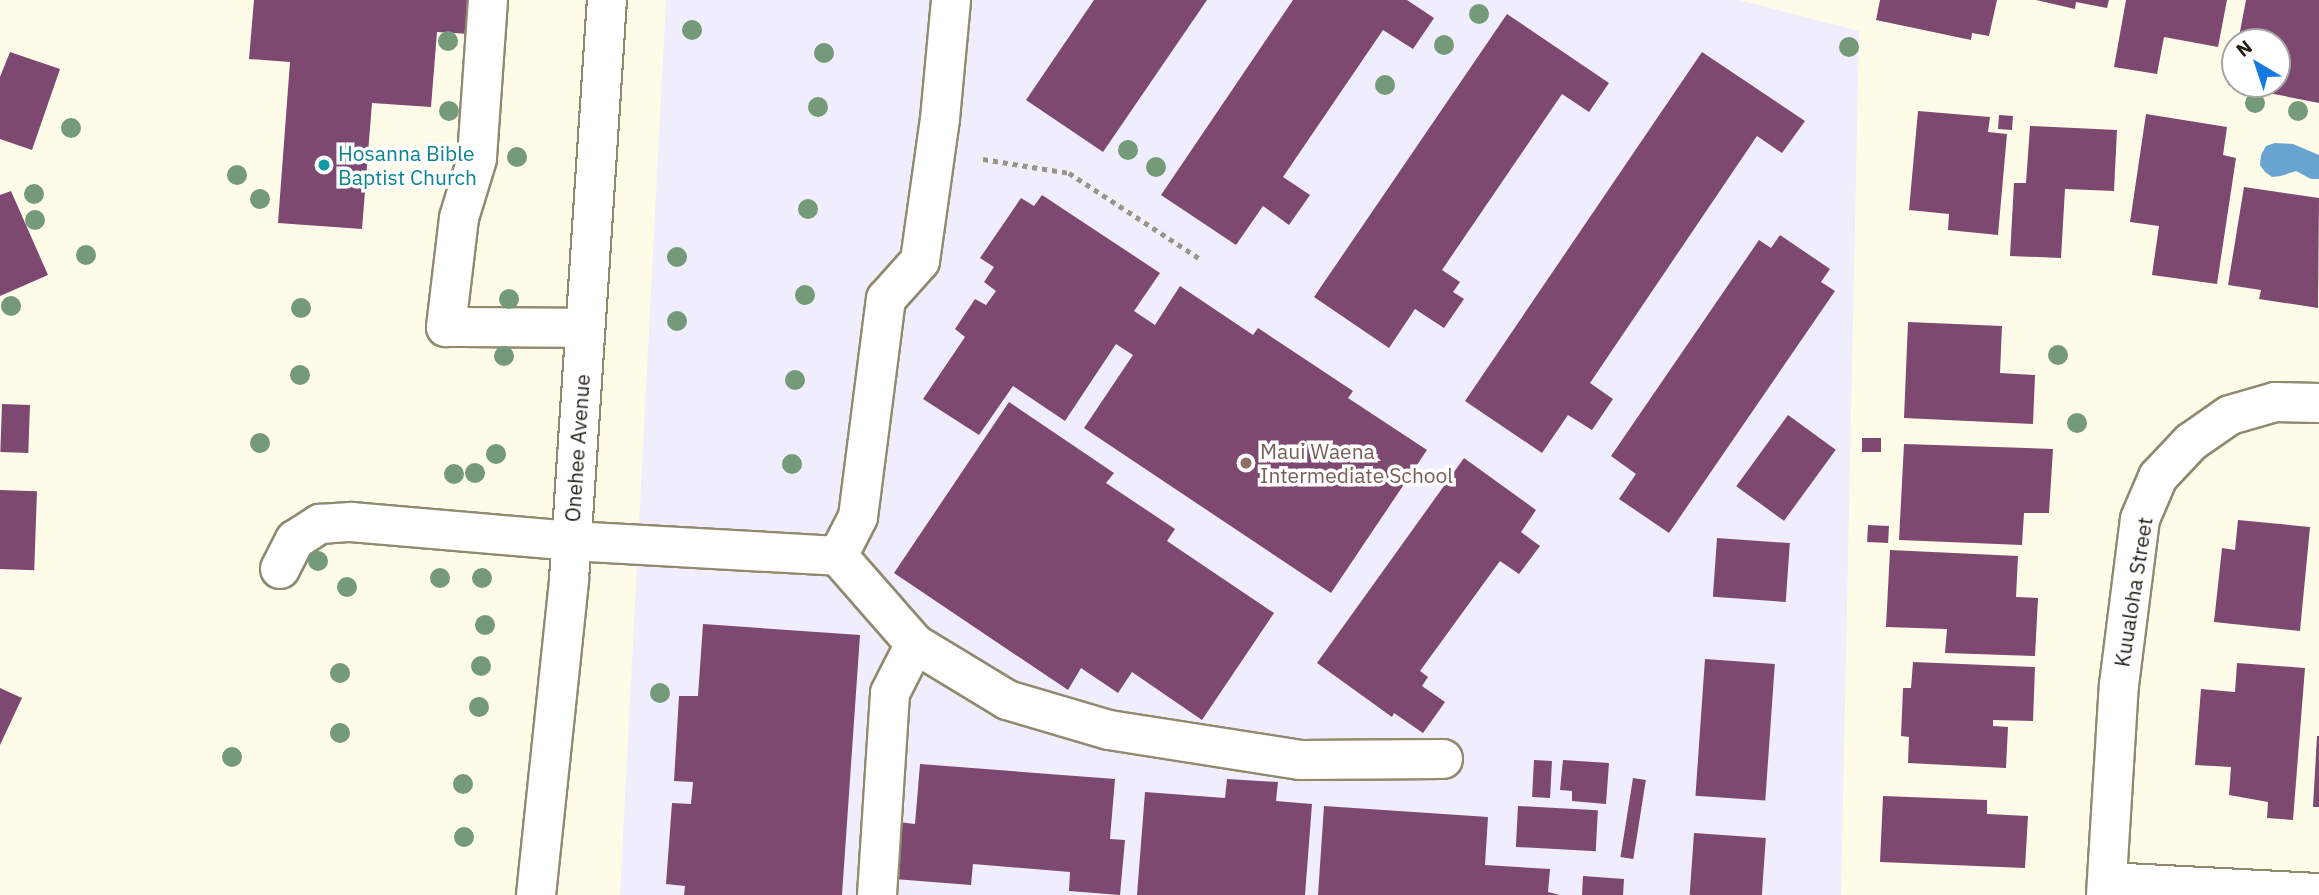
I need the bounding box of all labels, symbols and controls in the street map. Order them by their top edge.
north arrow [2221,28,2291,98]
text: N [2231,35,2257,62]
place label: Hosanna Bible Baptist Church [338,140,477,190]
marker: Hosanna Bible Baptist Church [316,157,332,173]
street label: Onehee Avenue [559,373,595,523]
place label: Maui Waena Intermediate School [1260,438,1453,488]
marker: Maui Waena Intermediate School [1238,455,1254,471]
street label: Kuualoha Street [2109,515,2157,669]

